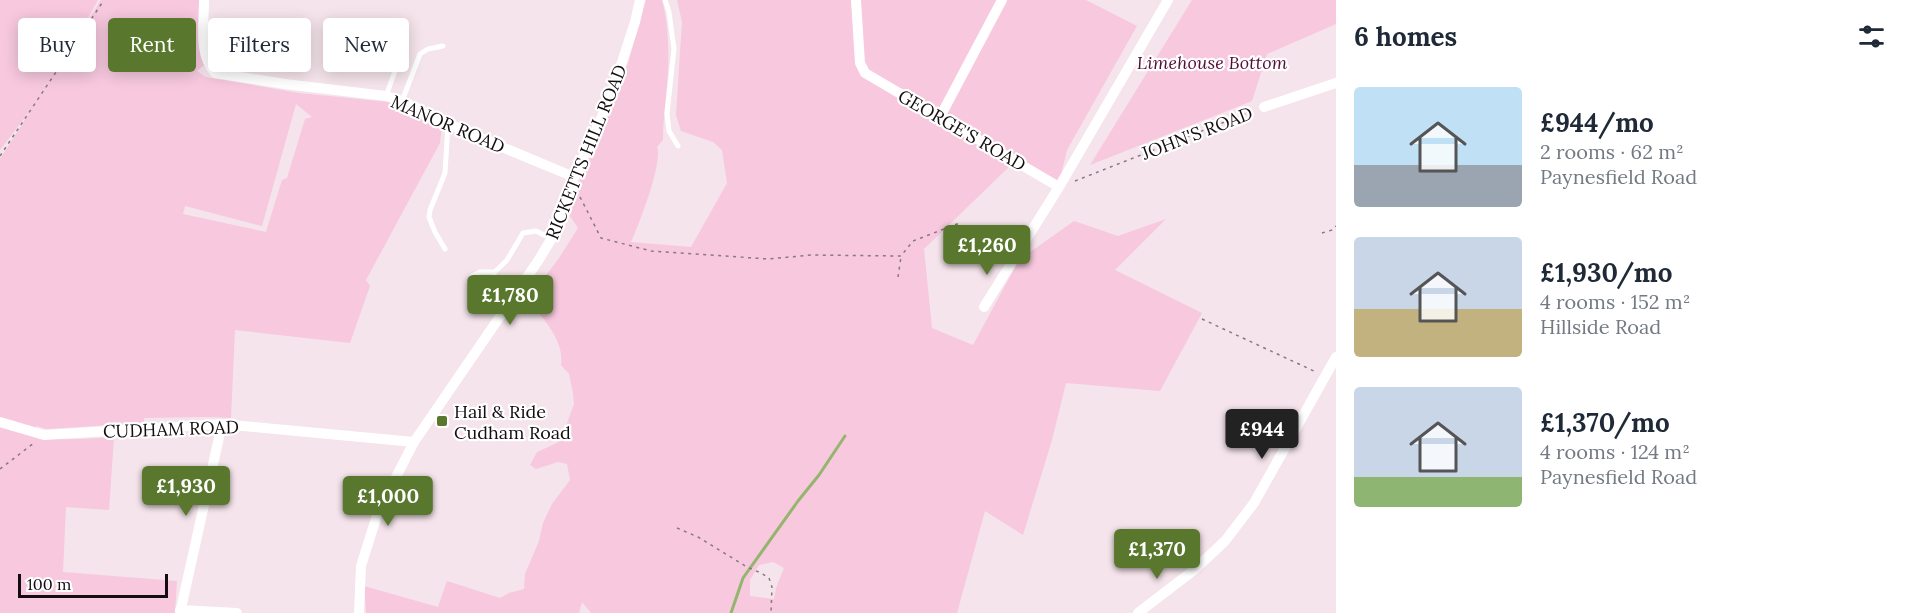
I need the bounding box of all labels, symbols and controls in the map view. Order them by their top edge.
chip: Buy [18,18,96,72]
chip: Rent [108,18,196,72]
chip: Filters [208,18,311,72]
chip: New [323,18,409,72]
text: 6 homes [1354,20,1457,53]
icon: filters [1855,20,1888,53]
park label: Limehouse Bottom [1137,51,1288,74]
street label: RICKETTS HILL ROAD [540,61,632,243]
street label: GEORGE'S ROAD [894,84,1030,176]
street label: MANOR ROAD [388,90,508,158]
street label: JOHN'S ROAD [1137,101,1256,165]
text: £944/mo [1540,106,1654,139]
icon: home [1402,111,1474,183]
text: 2 rooms · 62 m² [1540,139,1684,164]
text: Paynesfield Road [1540,164,1697,189]
pin: £1,260 [938,225,1036,276]
text: £1,260 [957,232,1017,257]
text: £1,930/mo [1540,256,1672,289]
icon: home [1402,261,1474,333]
pin: £1,780 [461,275,559,326]
text: £1,780 [481,282,539,307]
text: 4 rooms · 152 m² [1540,289,1690,314]
text: Hillside Road [1540,314,1661,339]
place label: Hail & Ride Cudham Road [454,400,571,444]
text: £1,370/mo [1540,406,1670,439]
pin: £944 [1226,409,1298,460]
icon: home [1402,411,1474,483]
marker: Hail & Ride Cudham Road [435,414,449,428]
street label: CUDHAM ROAD [103,415,239,443]
text: £944 [1239,416,1285,441]
text: 4 rooms · 124 m² [1540,439,1690,464]
text: Paynesfield Road [1540,464,1697,489]
pin: £1,930 [137,466,235,517]
text: £1,930 [156,473,216,498]
pin: £1,000 [339,476,437,527]
text: £1,000 [357,483,419,508]
pin: £1,370 [1108,529,1206,580]
text: £1,370 [1128,536,1186,561]
scale bar [18,571,168,598]
text: 100 m [27,574,71,594]

